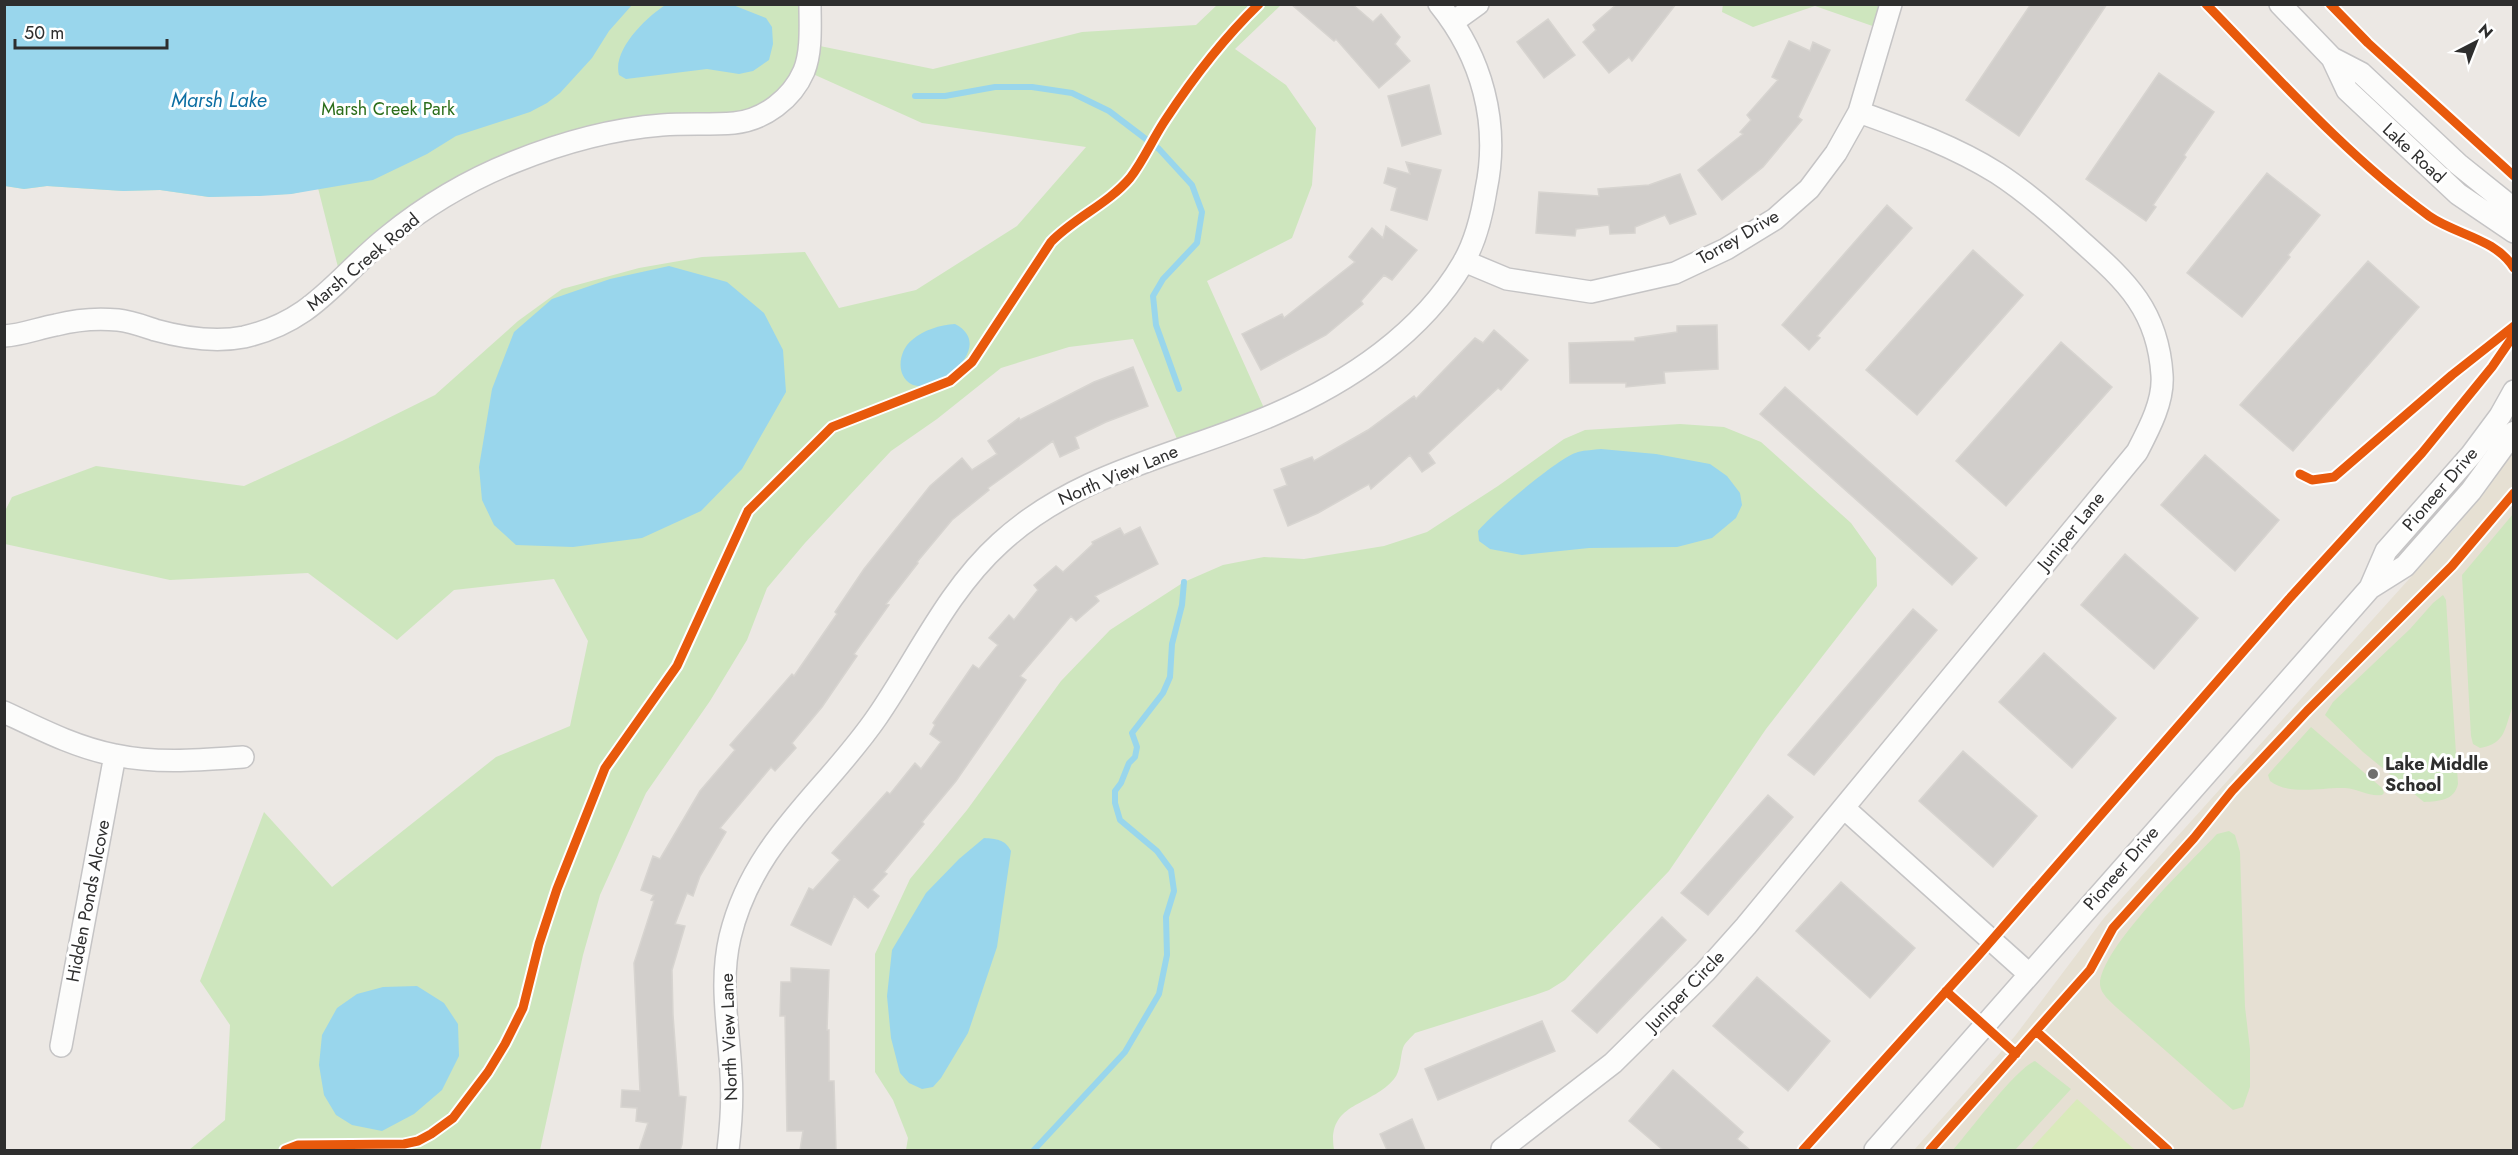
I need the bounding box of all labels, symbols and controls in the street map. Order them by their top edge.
scale bar [15,12,166,50]
north arrow [2446,12,2506,72]
text: N [2473,18,2498,44]
text: 50 m [24,20,64,46]
water label: Marsh Lake [171,86,267,115]
park label: Marsh Creek Park [321,96,455,122]
street label: Lake Road [2377,117,2451,189]
street label: Torrey Drive [1692,203,1784,271]
street label: Marsh Creek Road [301,207,425,317]
street label: North View Lane [1054,438,1182,512]
street label: Pioneer Drive [2396,441,2484,537]
street label: Juniper Lane [2030,486,2111,577]
place label: Lake Middle School [2385,751,2488,798]
marker: Lake Middle School [2366,767,2380,781]
street label: Hidden Ponds Alcove [60,818,116,984]
street label: Pioneer Drive [2077,820,2165,916]
street label: Juniper Circle [1638,945,1730,1039]
street label: North View Lane [714,973,744,1101]

